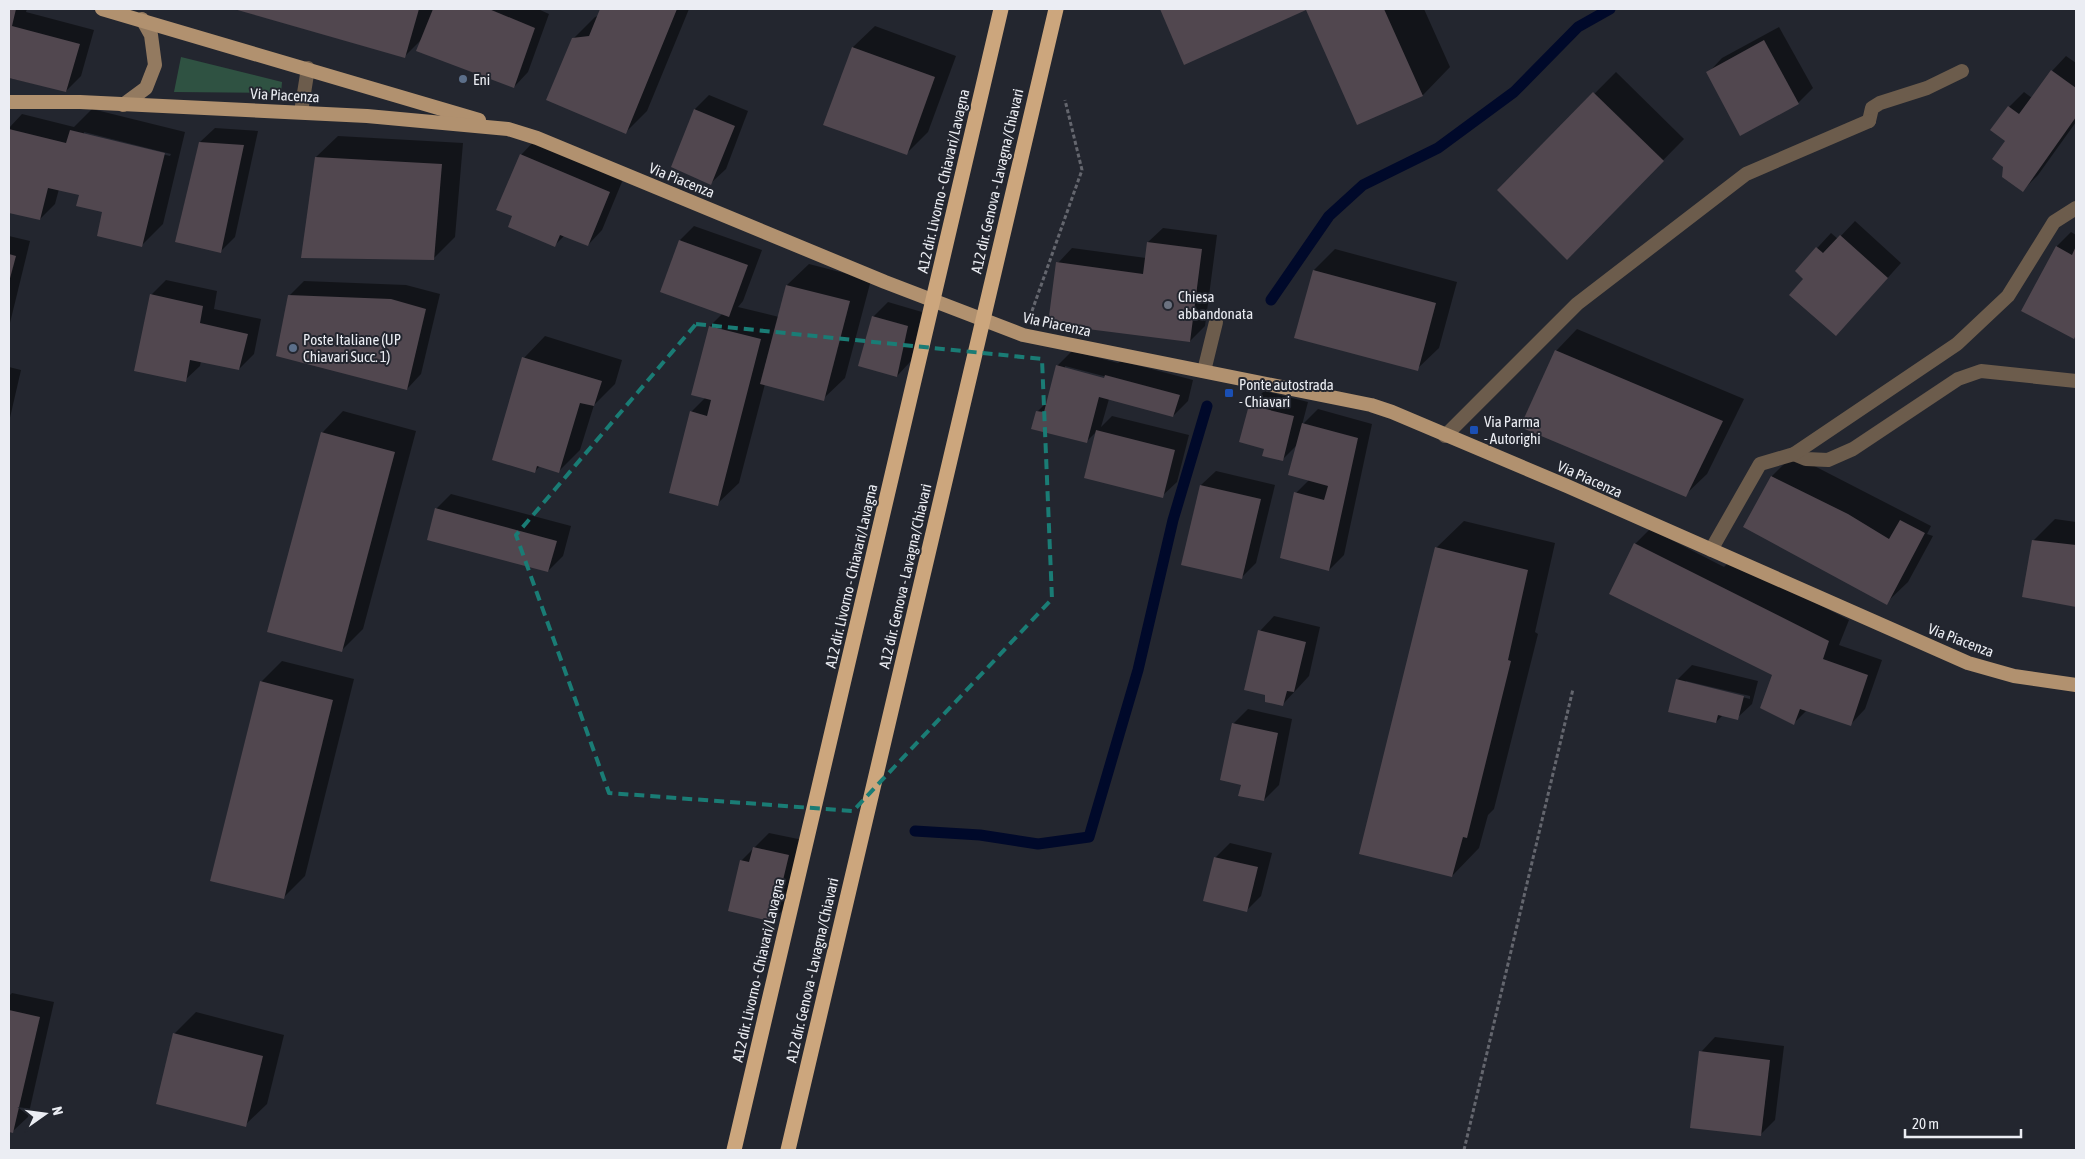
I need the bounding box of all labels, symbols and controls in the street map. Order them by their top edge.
place label: Eni [473,71,490,88]
marker: Eni [457,73,469,85]
street label: Via Piacenza [250,85,320,105]
street label: A12 dir. Livorno - Chiavari/Lavagna [914,87,972,275]
street label: A12 dir. Genova - Lavagna/Chiavari [967,87,1027,275]
street label: Via Piacenza [647,159,717,201]
place label: Chiesa abbandonata [1178,288,1253,322]
marker: Chiesa abbandonata [1162,299,1174,311]
street label: Via Piacenza [1021,308,1093,340]
place label: Poste Italiane (UP Chiavari Succ. 1) [303,331,401,365]
marker: Poste Italiane (UP Chiavari Succ. 1) [287,342,299,354]
place label: Ponte autostrada - Chiavari [1239,376,1334,410]
marker: Ponte autostrada - Chiavari [1223,387,1235,399]
place label: Via Parma - Autorighi [1484,413,1541,447]
marker: Via Parma - Autorighi [1468,424,1480,436]
street label: Via Piacenza [1555,457,1625,501]
street label: A12 dir. Livorno - Chiavari/Lavagna [822,482,880,670]
street label: A12 dir. Genova - Lavagna/Chiavari [875,482,935,670]
street label: Via Piacenza [1926,620,1996,660]
street label: A12 dir. Livorno - Chiavari/Lavagna [729,876,787,1064]
street label: A12 dir. Genova - Lavagna/Chiavari [782,876,842,1064]
north arrow [20,1089,70,1139]
text: N [49,1105,66,1117]
scale bar [1905,1106,2021,1138]
text: 20 m [1912,1115,1939,1132]

